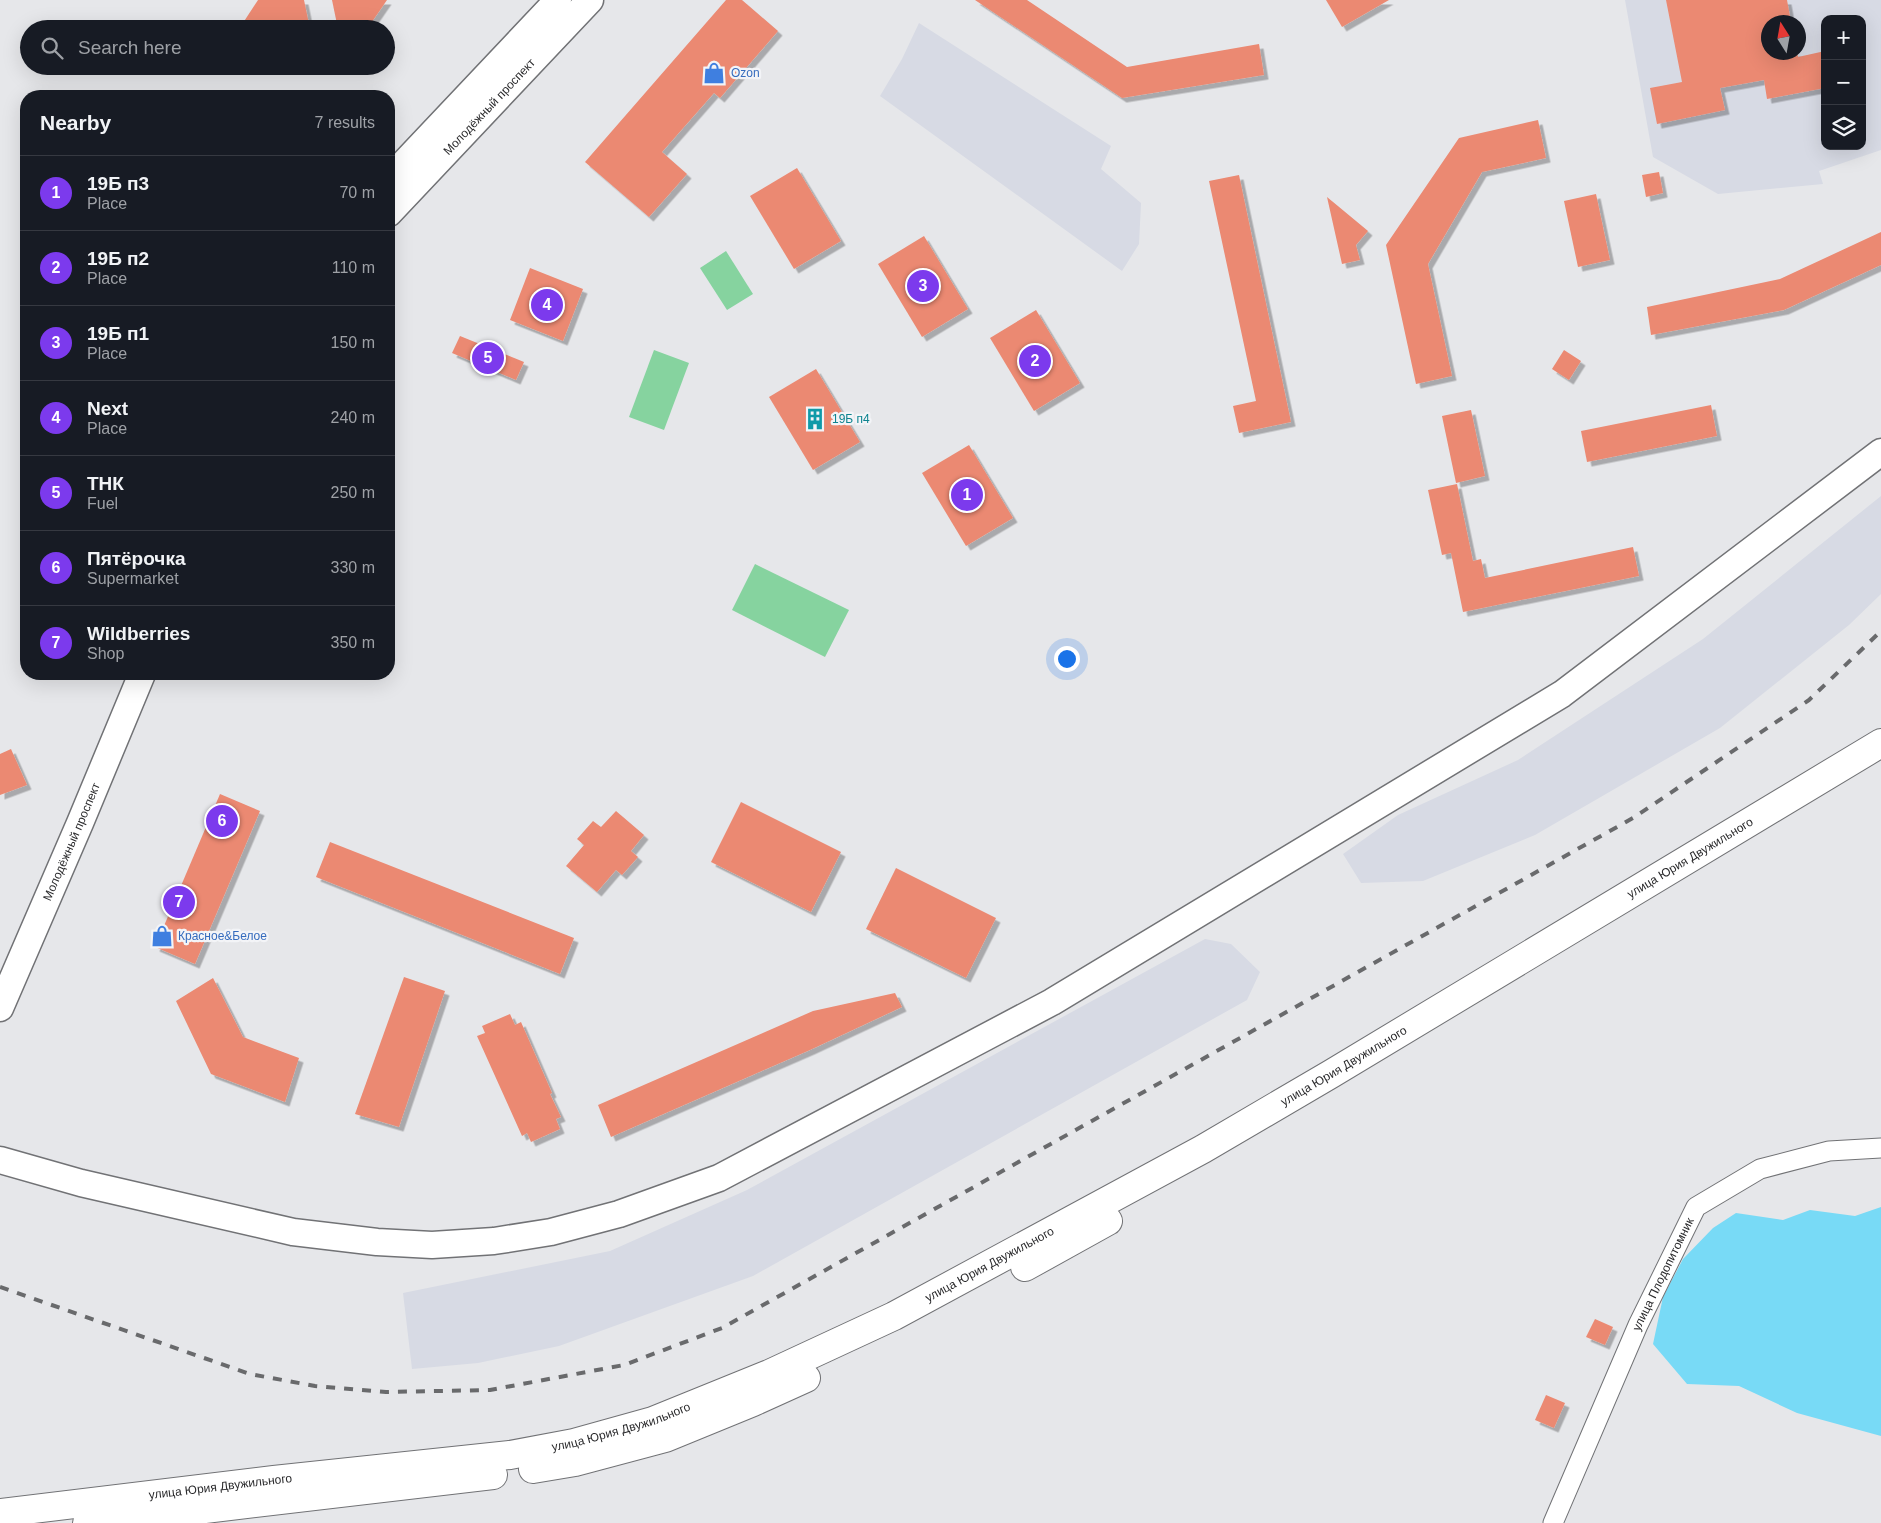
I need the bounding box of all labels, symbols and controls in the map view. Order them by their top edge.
north arrow [1761,15,1806,60]
map controls [1821,15,1866,150]
button: + [1821,15,1866,60]
search box [20,20,395,75]
icon: search [38,34,66,62]
text: Search here [78,37,182,58]
street label: Молодёжный проспект [440,55,538,158]
shop icon: Ozon [701,60,727,86]
button: − [1821,60,1866,105]
place label: Ozon [731,66,760,80]
button: layers [1821,105,1866,150]
text: Nearby [40,111,111,134]
text: 7 results [315,114,375,131]
text: 19Б п3 [87,173,149,194]
text: 1 [52,184,60,201]
text: 70 m [339,184,375,201]
text: Place [87,195,127,212]
text: 19Б п2 [87,248,149,269]
text: 2 [52,259,60,276]
text: 110 m [332,259,375,276]
pin: 3 [907,267,939,305]
text: Place [87,270,127,287]
pin: 4 [531,286,563,324]
text: 19Б п1 [87,323,149,344]
text: 3 [52,334,60,351]
text: 150 m [331,334,375,351]
pin: 5 [472,339,504,377]
pin: 2 [1019,342,1051,380]
text: Place [87,345,127,362]
text: Next [87,398,128,419]
building icon: 19Б п4 [802,406,828,432]
text: 4 [52,409,60,426]
text: 240 m [331,409,375,426]
place label: 19Б п4 [832,412,870,426]
text: Place [87,420,127,437]
text: ТНК [87,473,124,494]
pin: 1 [951,476,983,514]
text: 5 [52,484,60,501]
text: 250 m [331,484,375,501]
text: Fuel [87,495,118,512]
text: Пятёрочка [87,548,185,569]
text: 6 [52,559,60,576]
text: 330 m [331,559,375,576]
text: Supermarket [87,570,179,587]
text: Wildberries [87,623,190,644]
text: 7 [52,634,60,651]
text: 350 m [331,634,375,651]
text: Shop [87,645,124,662]
your location [1054,646,1080,672]
street label: Молодёжный проспект [40,780,103,903]
pin: 6 [206,802,238,840]
street label: улица Юрия Двужильного [1625,815,1756,901]
pin: 7 [163,883,195,921]
shop icon: Красное&Белое [149,923,175,949]
place label: Красное&Белое [178,929,267,943]
street label: улица Юрия Двужильного [1278,1023,1410,1109]
street label: улица Плодопитомник [1629,1215,1697,1333]
street label: улица Юрия Двужильного [923,1224,1057,1305]
street label: улица Юрия Двужильного [551,1399,693,1454]
street label: улица Юрия Двужильного [148,1471,293,1502]

